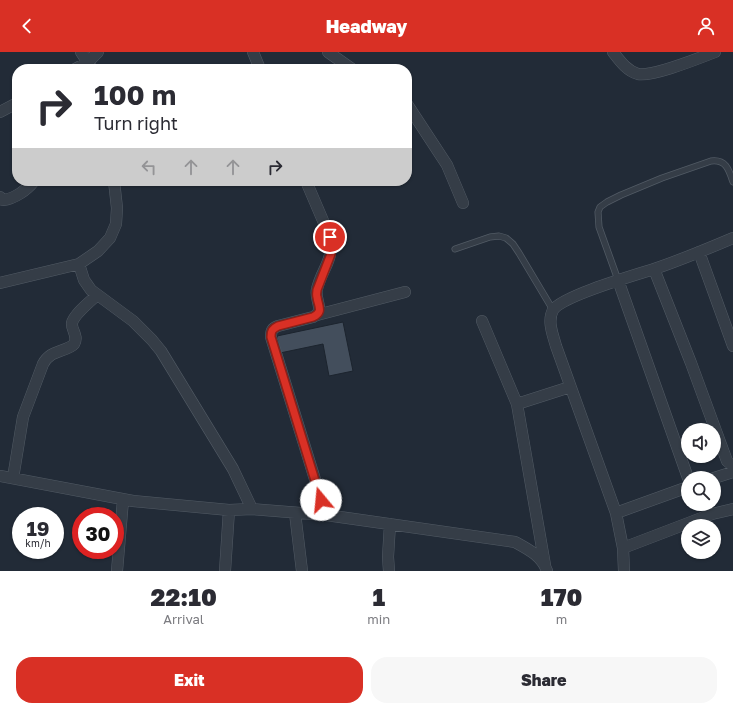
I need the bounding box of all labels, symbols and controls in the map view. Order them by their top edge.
icon: back [16,15,38,37]
text: Headway [326,15,407,37]
icon: person [695,15,717,37]
text: 100 m [94,78,176,111]
icon: right [28,80,80,132]
text: Turn right [94,112,178,134]
icon: left [138,156,160,178]
icon: ahead [180,156,202,178]
icon: ahead [222,156,244,178]
icon: right [264,156,286,178]
pin [313,220,347,254]
icon: arrive [319,226,341,248]
map controls [681,423,721,559]
button: sound [681,423,721,463]
button: search [681,471,721,511]
position arrow [300,479,342,521]
speed limit sign: 30 [72,507,124,559]
text: 19 [26,516,49,540]
button: layers [681,519,721,559]
text: km/h [25,537,51,549]
text: 22:10 [151,582,217,611]
text: 1 [372,582,385,611]
text: 170 [541,582,582,611]
text: Arrival [163,611,204,627]
text: min [367,611,390,627]
text: m [556,611,567,627]
button: Exit [16,657,363,703]
button: Share [371,657,717,703]

